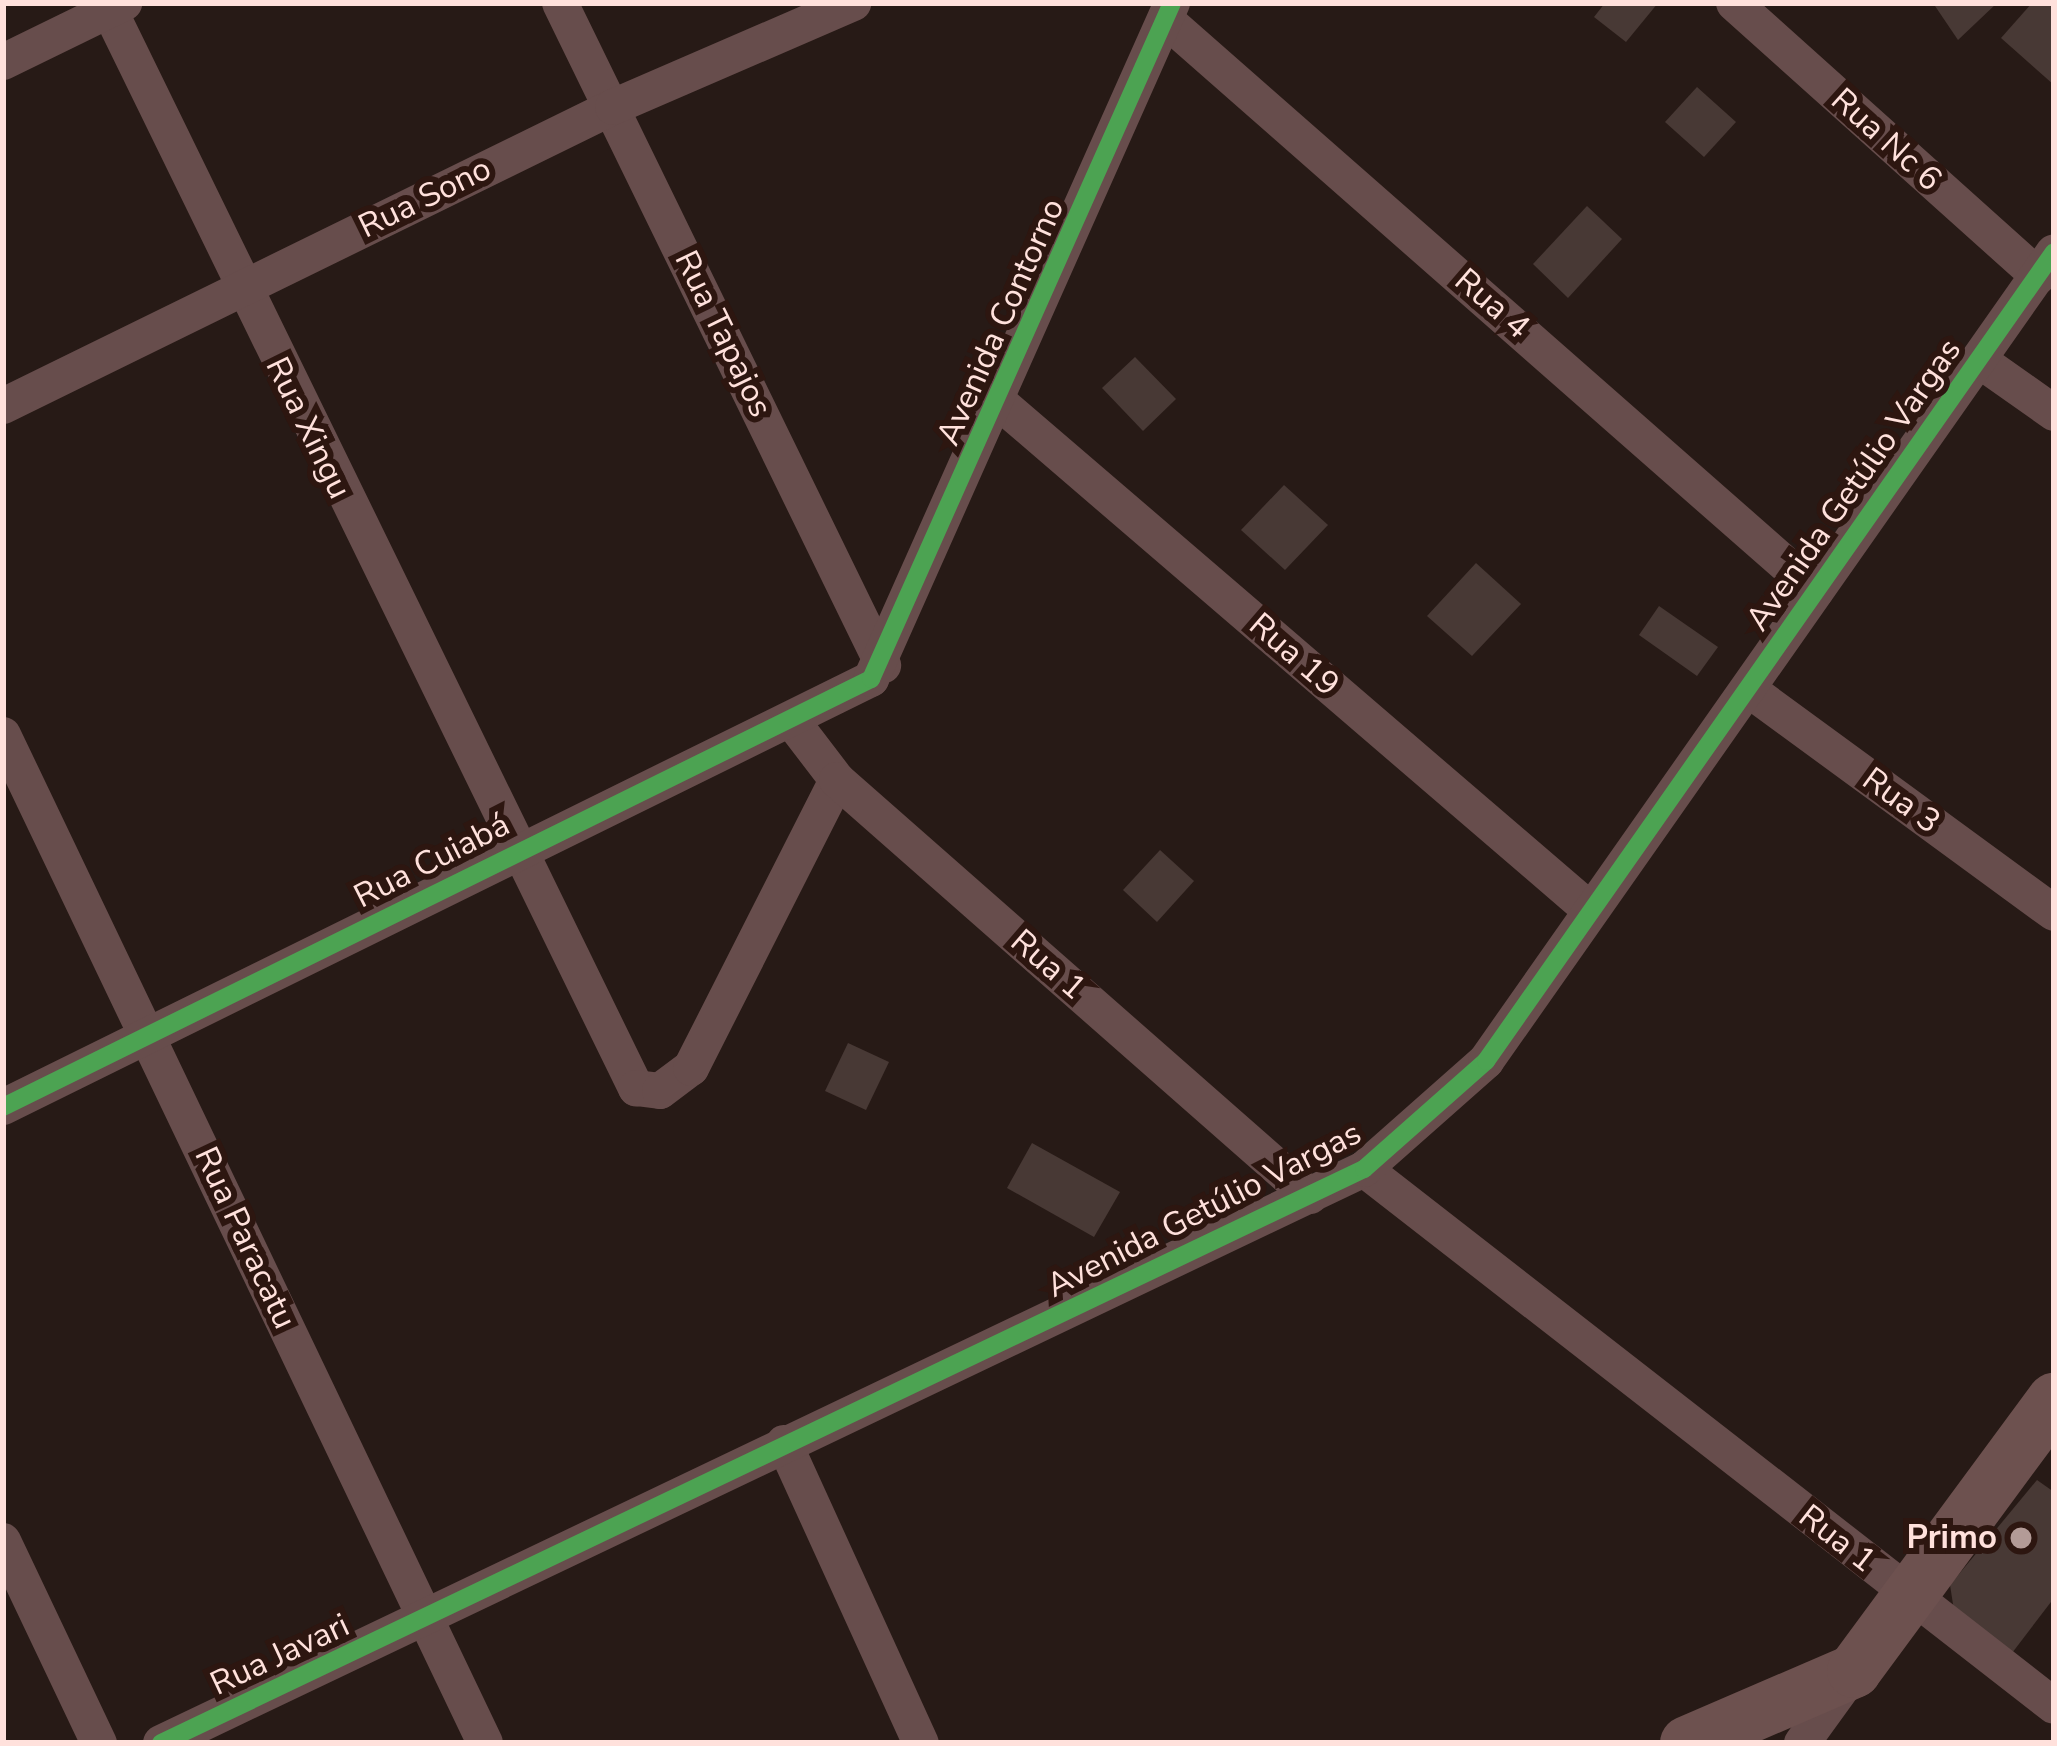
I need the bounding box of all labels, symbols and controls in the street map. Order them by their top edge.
street label: Rua Nc 6 [1823,80,1949,200]
street label: Rua Sono [352,149,498,247]
street label: Avenida Contorno [929,192,1073,452]
street label: Rua Tapajos [666,244,780,424]
street label: Rua 4 [1446,261,1538,347]
street label: Avenida Getúlio Vargas [1738,331,1970,639]
street label: Rua Xingu [257,351,359,505]
street label: Rua 19 [1241,605,1347,705]
street label: Rua 3 [1854,760,1948,842]
street label: Rua Cuiabá [348,805,516,917]
street label: Rua 1 [1002,922,1094,1008]
street label: Avenida Getúlio Vargas [1040,1113,1368,1307]
street label: Rua Paracatu [186,1141,304,1335]
street label: Rua 1 [1791,1497,1883,1581]
place label: Primo [1907,1518,1997,1558]
marker: Primo [2008,1525,2034,1551]
street label: Rua Javari [204,1606,356,1704]

